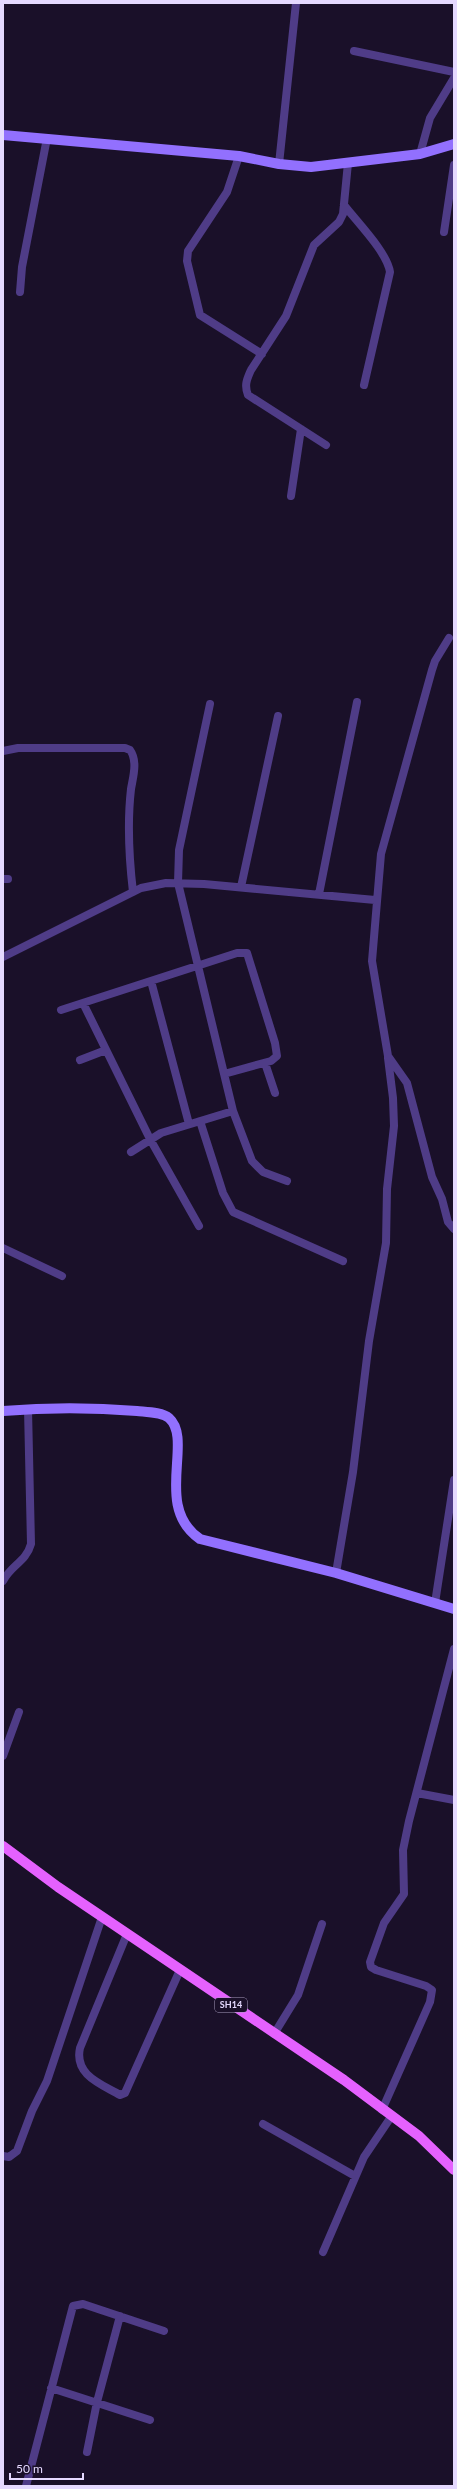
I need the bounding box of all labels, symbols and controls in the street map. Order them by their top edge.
road number: SH14 [215,1998,247,2012]
scale bar [10,2455,83,2481]
text: 50 m [16,2461,43,2476]

